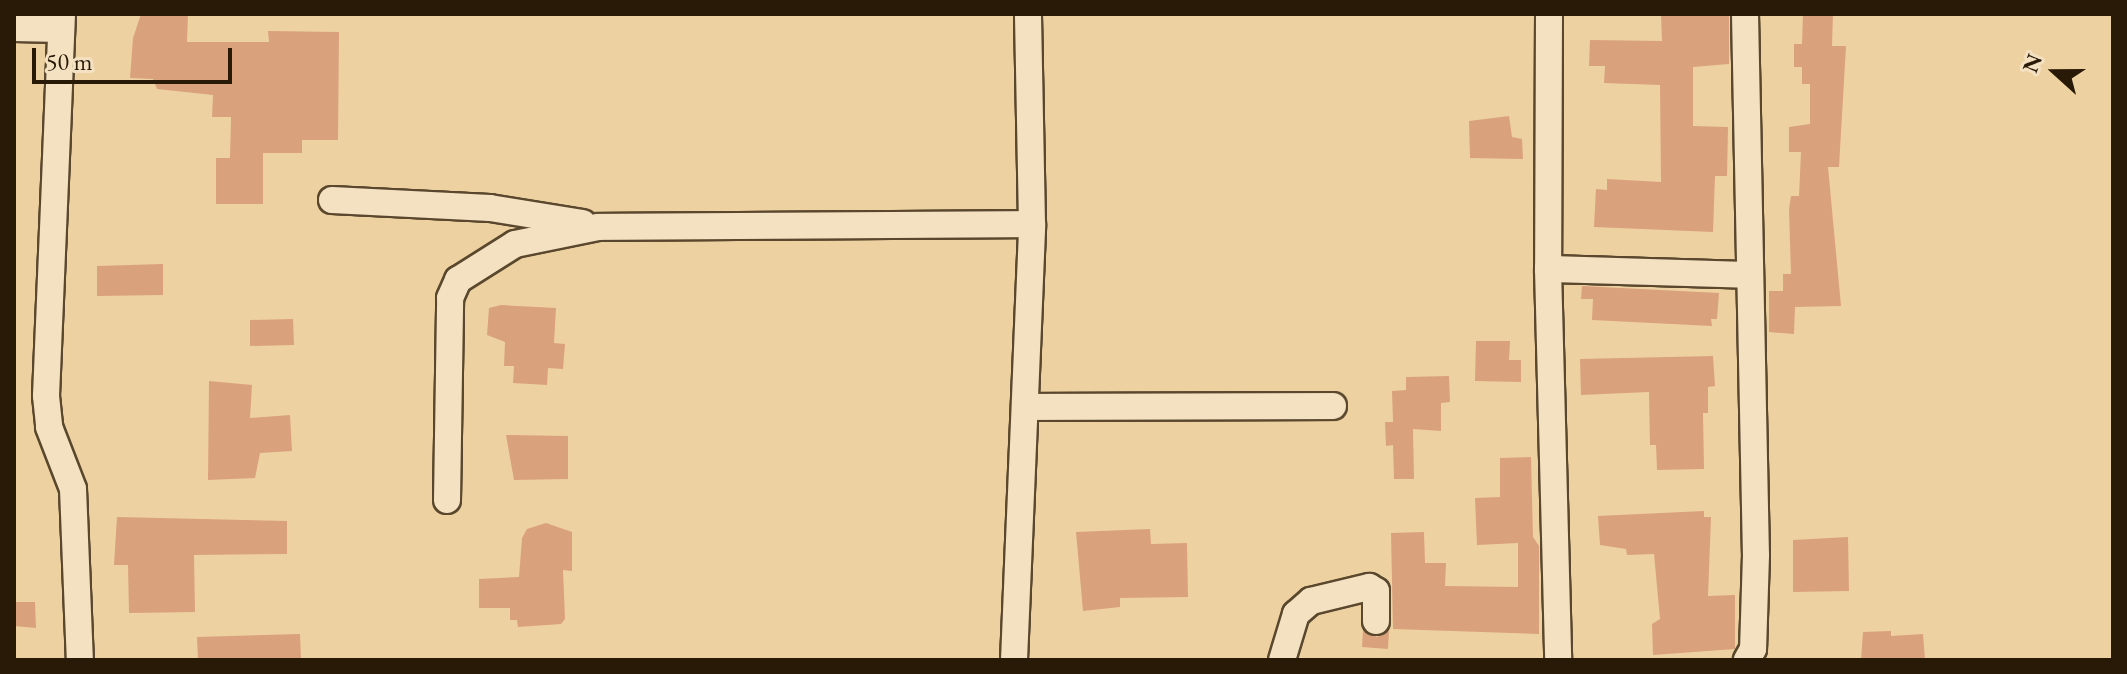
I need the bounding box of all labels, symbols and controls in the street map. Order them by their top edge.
scale bar [36,32,236,82]
north arrow [2015,32,2095,112]
text: 50 m [46,46,93,77]
text: N [2015,50,2049,77]

